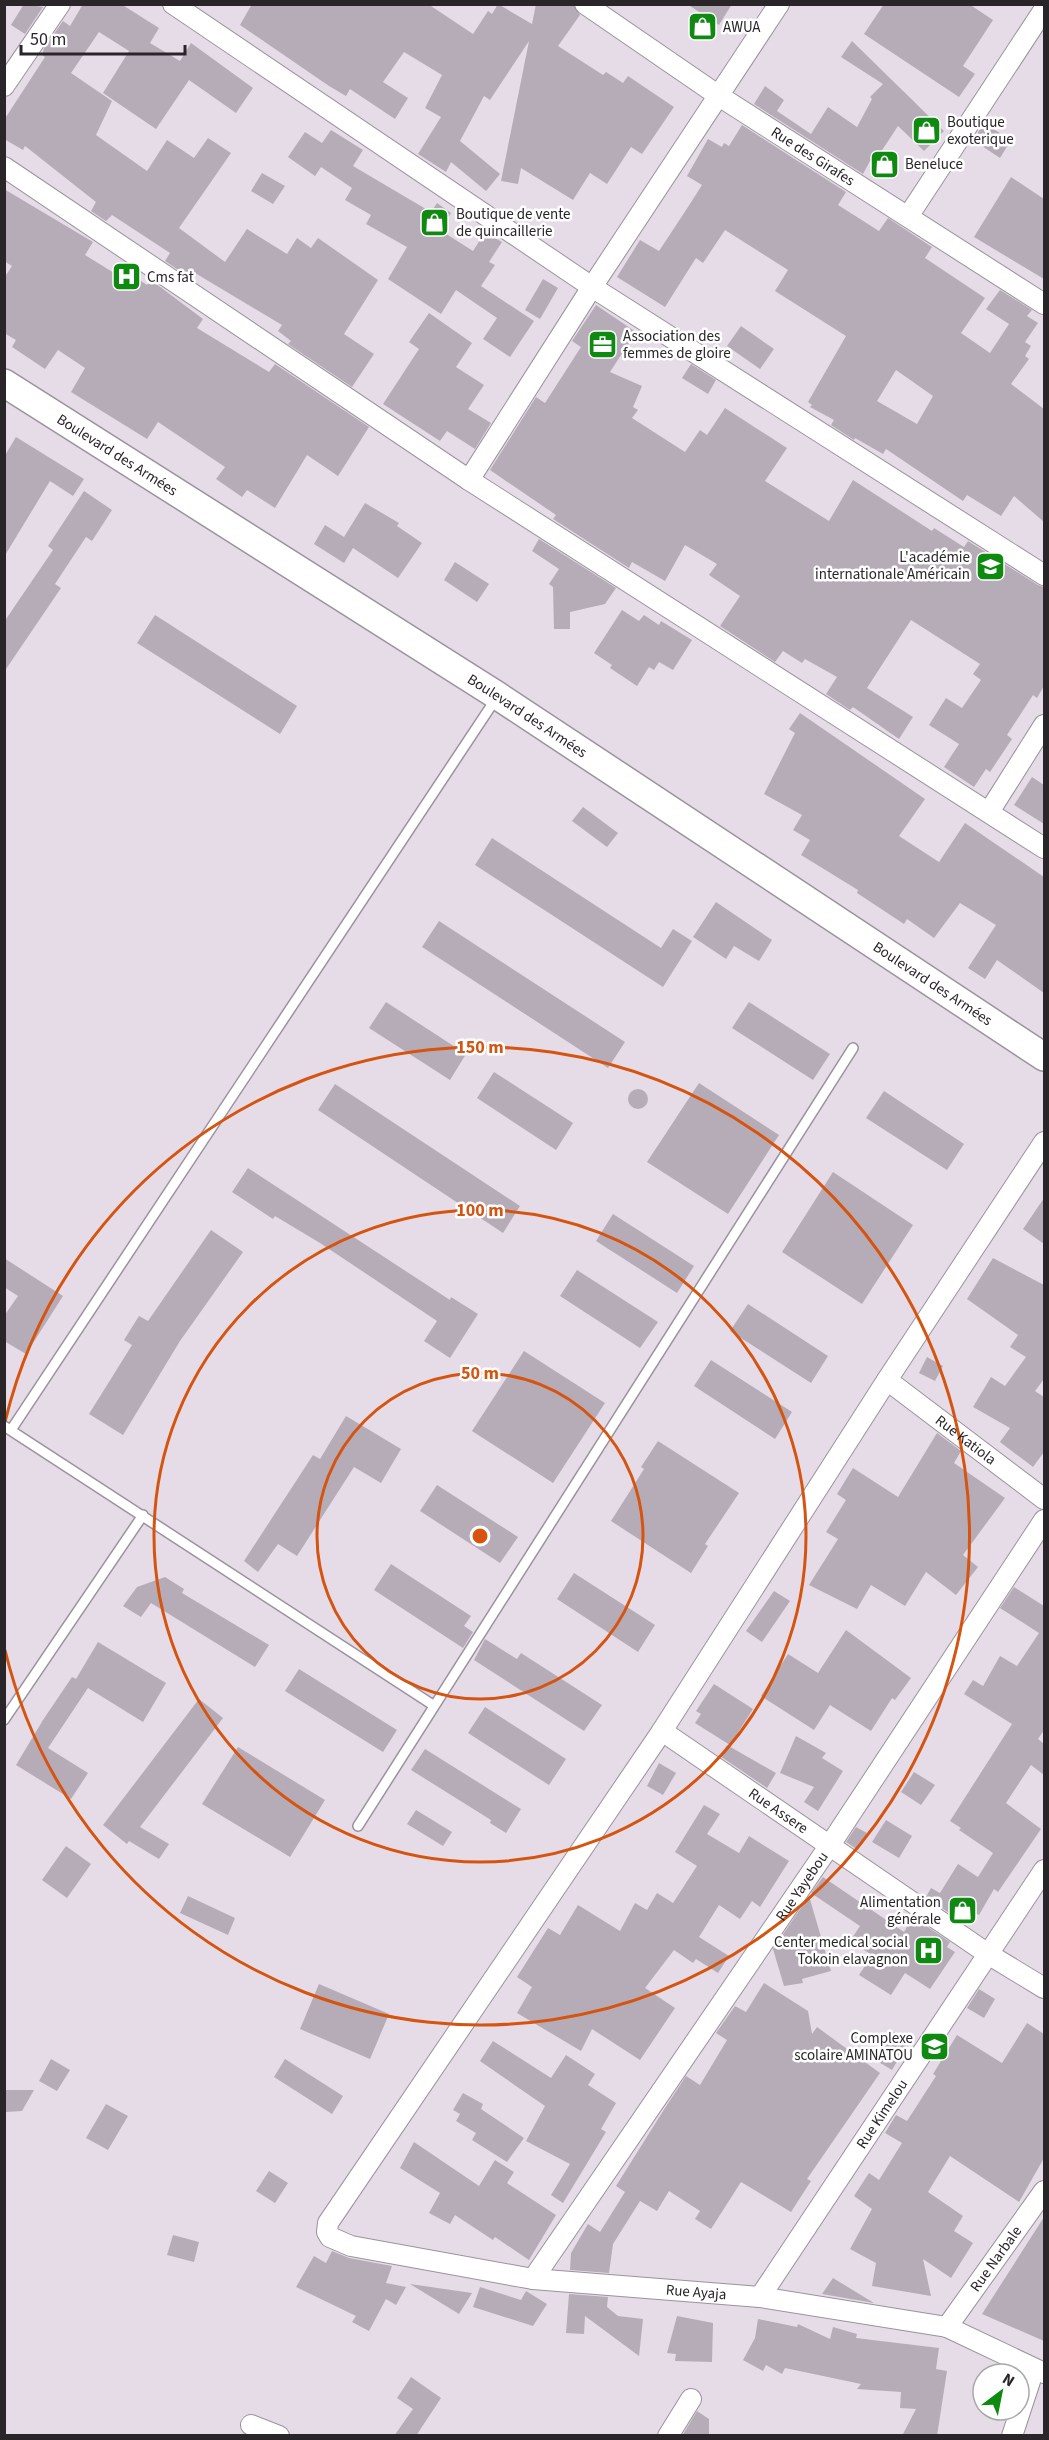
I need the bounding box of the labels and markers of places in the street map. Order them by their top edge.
shop icon: AWUA [686,11,718,43]
place label: AWUA [723,17,761,38]
place label: Boutique exoterique [947,112,1014,150]
shop icon: Boutique exoterique [910,115,942,147]
shop icon: Beneluce [868,148,900,180]
place label: Beneluce [905,154,963,175]
place label: Boutique de vente de quincaillerie [456,204,570,242]
shop icon: Boutique de vente de quincaillerie [419,207,451,239]
hospital icon: Cms fat [110,261,142,293]
place label: Cms fat [147,267,194,288]
place label: Association des femmes de gloire [623,326,731,364]
office icon: Association des femmes de gloire [586,329,618,361]
place label: L'académie internationale Américain [815,547,970,585]
school or university icon: L'académie internationale Américain [975,550,1007,582]
centre of rings [470,1526,490,1546]
place label: Alimentation générale [860,1892,941,1930]
shop icon: Alimentation générale [946,1895,978,1927]
place label: Center medical social Tokoin elavagnon [774,1932,908,1970]
hospital icon: Center medical social Tokoin elavagnon [913,1935,945,1967]
place label: Complexe scolaire AMINATOU [794,2028,913,2066]
school or university icon: Complexe scolaire AMINATOU [918,2031,950,2063]

